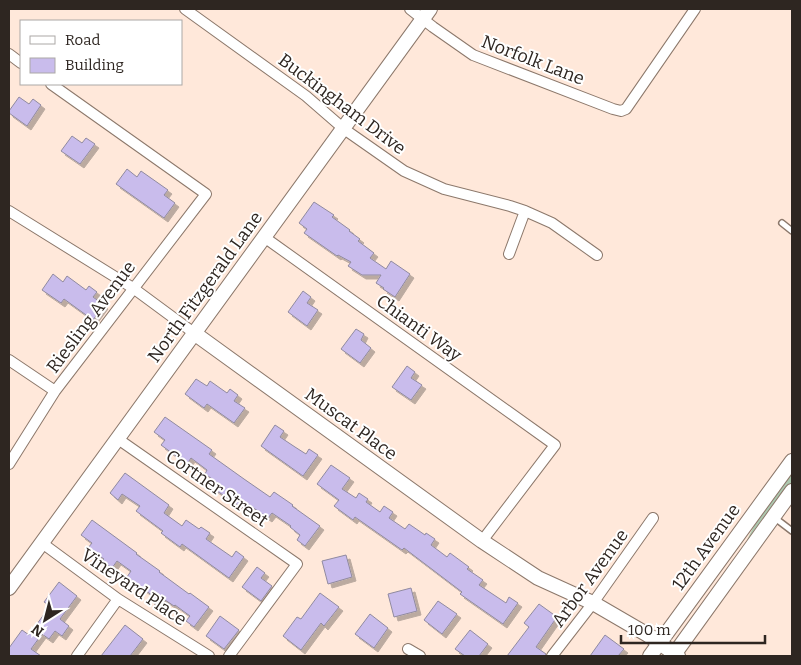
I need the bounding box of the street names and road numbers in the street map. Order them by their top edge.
street label: Norfolk Lane [479,30,587,90]
street label: Buckingham Drive [274,49,410,159]
street label: North Fitzgerald Lane [143,207,267,367]
street label: Riesling Avenue [42,257,140,377]
street label: Chianti Way [372,290,466,367]
street label: Muscat Place [301,383,401,465]
street label: Cortner Street [162,445,273,532]
street label: 12th Avenue [667,499,745,595]
street label: Arbor Avenue [547,525,633,631]
street label: Vineyard Place [77,544,191,630]

